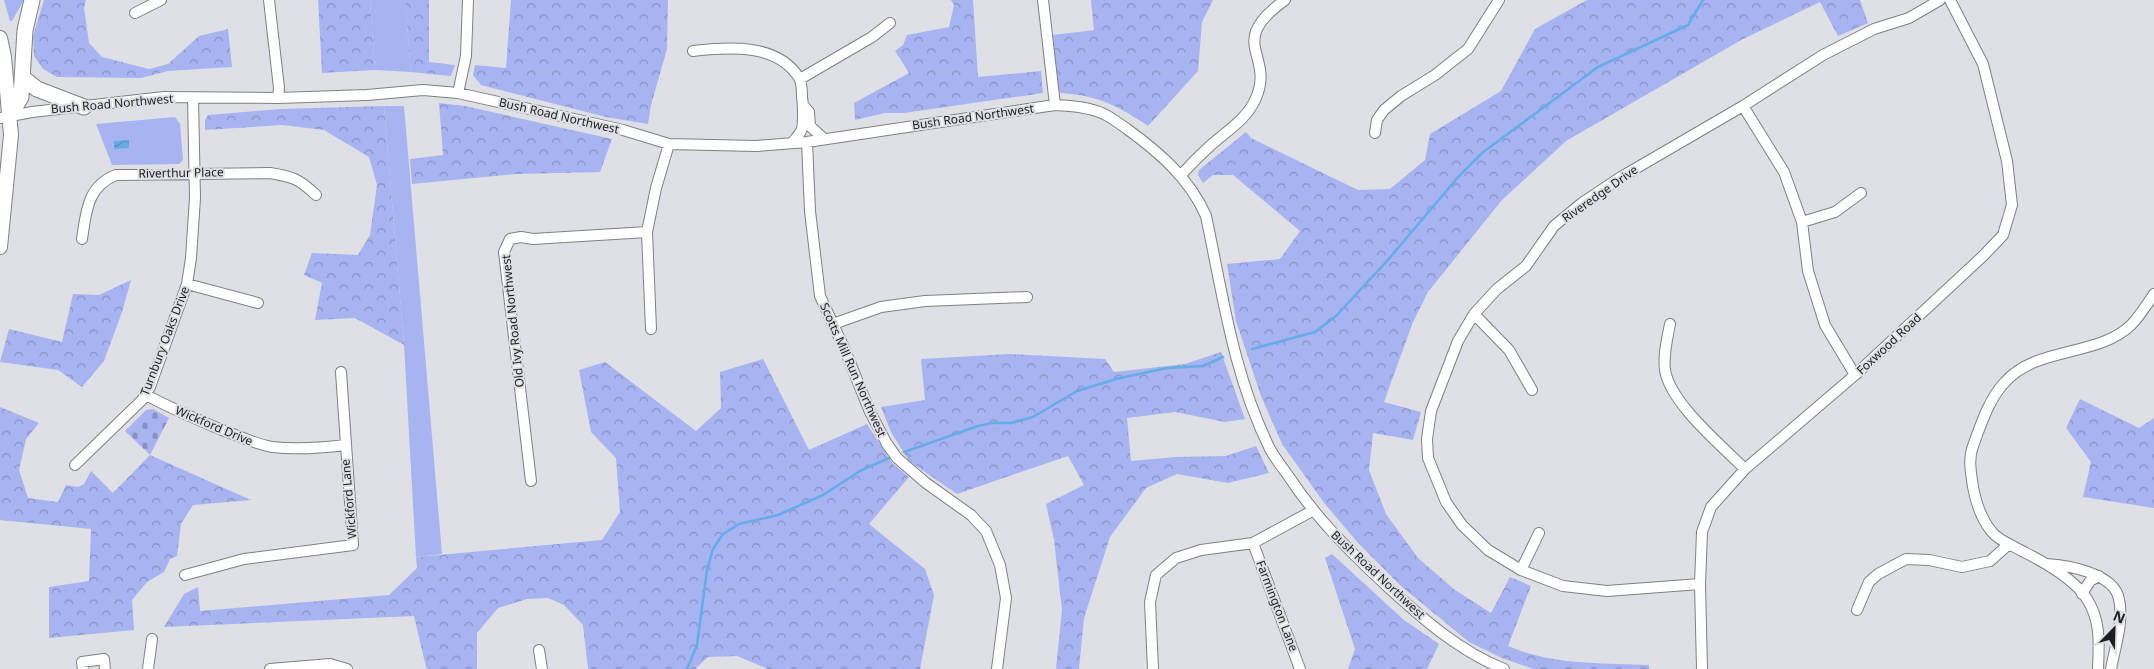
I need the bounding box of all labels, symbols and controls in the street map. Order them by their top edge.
street label: Bush Road Northwest [50,90,175,117]
street label: Bush Road Northwest [497,93,622,138]
street label: Bush Road Northwest [911,99,1036,133]
street label: Riveredge Drive [1558,161,1641,226]
street label: Riverthur Place [138,163,224,182]
street label: Old Ivy Road Northwest [497,253,528,388]
street label: Turnbury Oaks Drive [136,283,193,398]
street label: Scotts Mill Run Northwest [816,300,891,440]
street label: Foxwood Road [1853,309,1925,378]
street label: Wickford Drive [173,402,256,450]
street label: Wickford Lane [337,458,360,540]
street label: Bush Road Northwest [1328,527,1430,623]
street label: Farmington Lane [1252,558,1303,654]
north arrow [2089,604,2139,654]
text: N [2110,606,2128,628]

